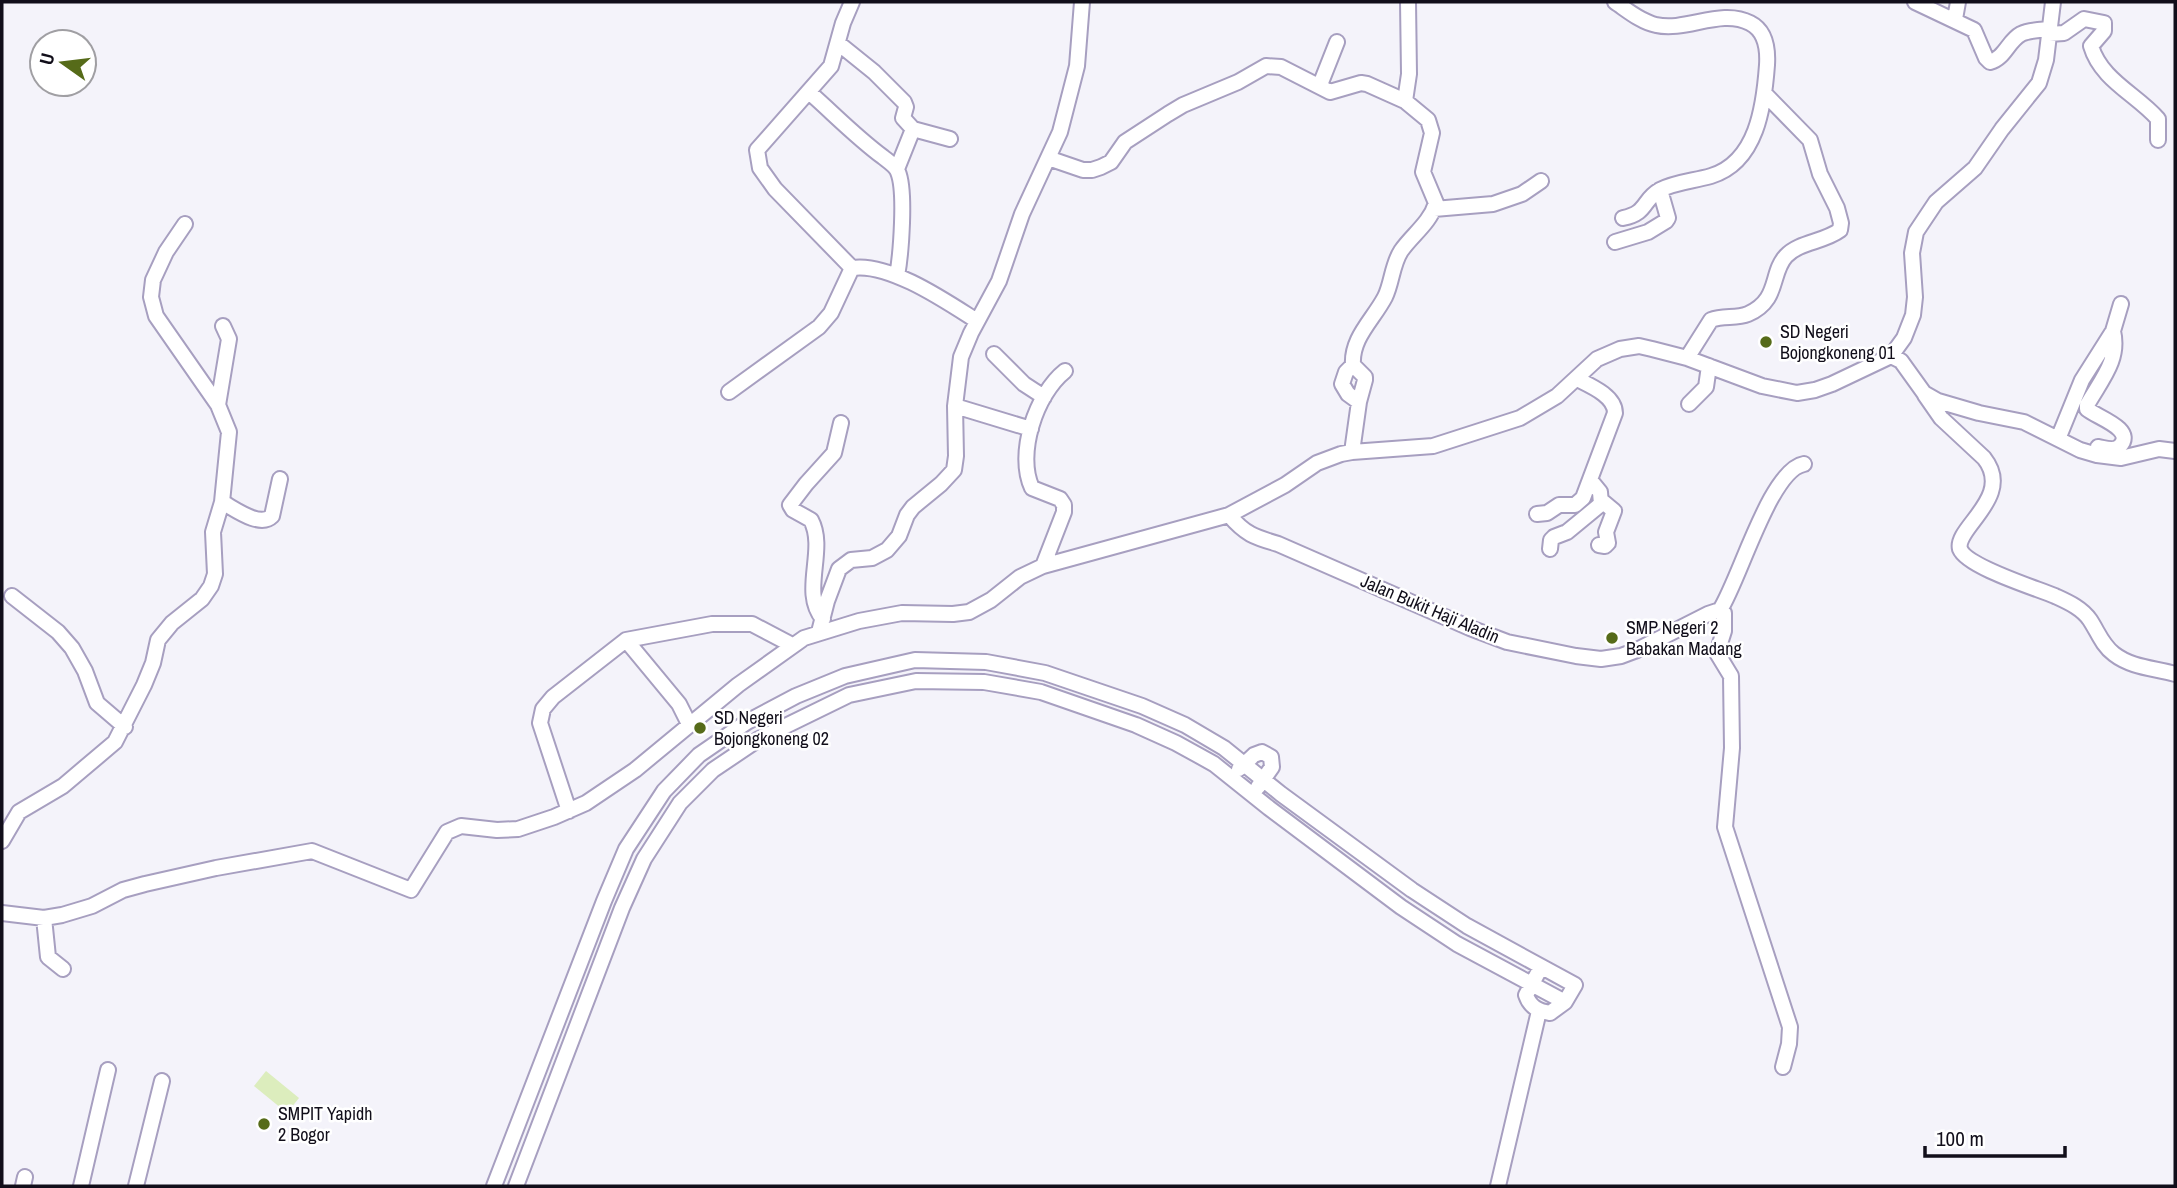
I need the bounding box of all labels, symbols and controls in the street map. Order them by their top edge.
north arrow [28,28,98,98]
text: U [33,50,60,67]
place label: SD Negeri Bojongkoneng 01 [1780,319,1896,365]
marker: SD Negeri Bojongkoneng 01 [1758,334,1774,350]
street label: Jalan Bukit Haji Aladin [1357,568,1503,649]
place label: SMP Negeri 2 Babakan Madang [1626,615,1742,661]
marker: SMP Negeri 2 Babakan Madang [1604,630,1620,646]
place label: SD Negeri Bojongkoneng 02 [714,705,829,751]
marker: SD Negeri Bojongkoneng 02 [692,720,708,736]
place label: SMPIT Yapidh 2 Bogor [278,1101,372,1147]
scale bar [1925,1114,2065,1158]
marker: SMPIT Yapidh 2 Bogor [256,1116,272,1132]
text: 100 m [1936,1124,1984,1153]

